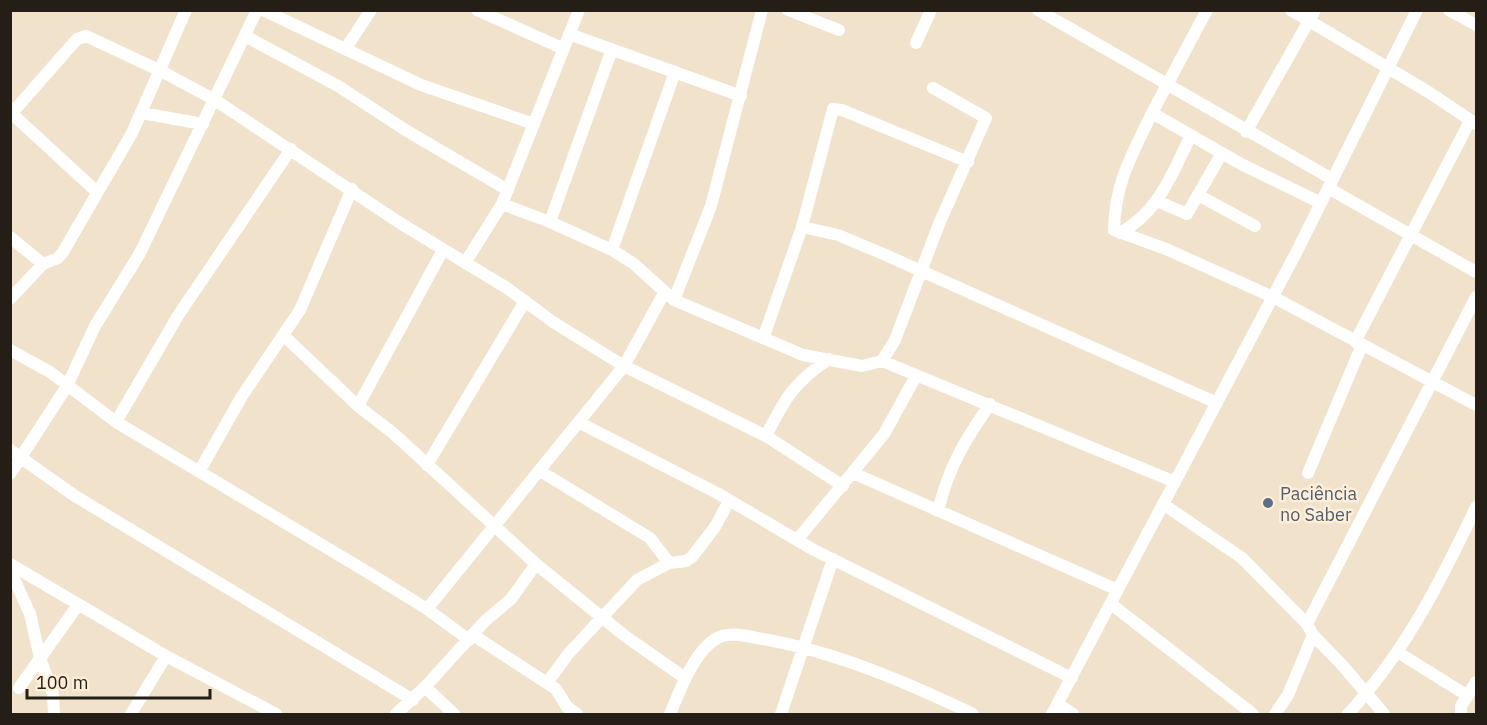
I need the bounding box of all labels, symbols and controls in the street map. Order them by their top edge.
place label: Paciência no Saber [1280,482,1358,526]
marker: Paciência no Saber [1261,496,1275,510]
scale bar [27,662,210,700]
text: 100 m [36,671,88,694]

